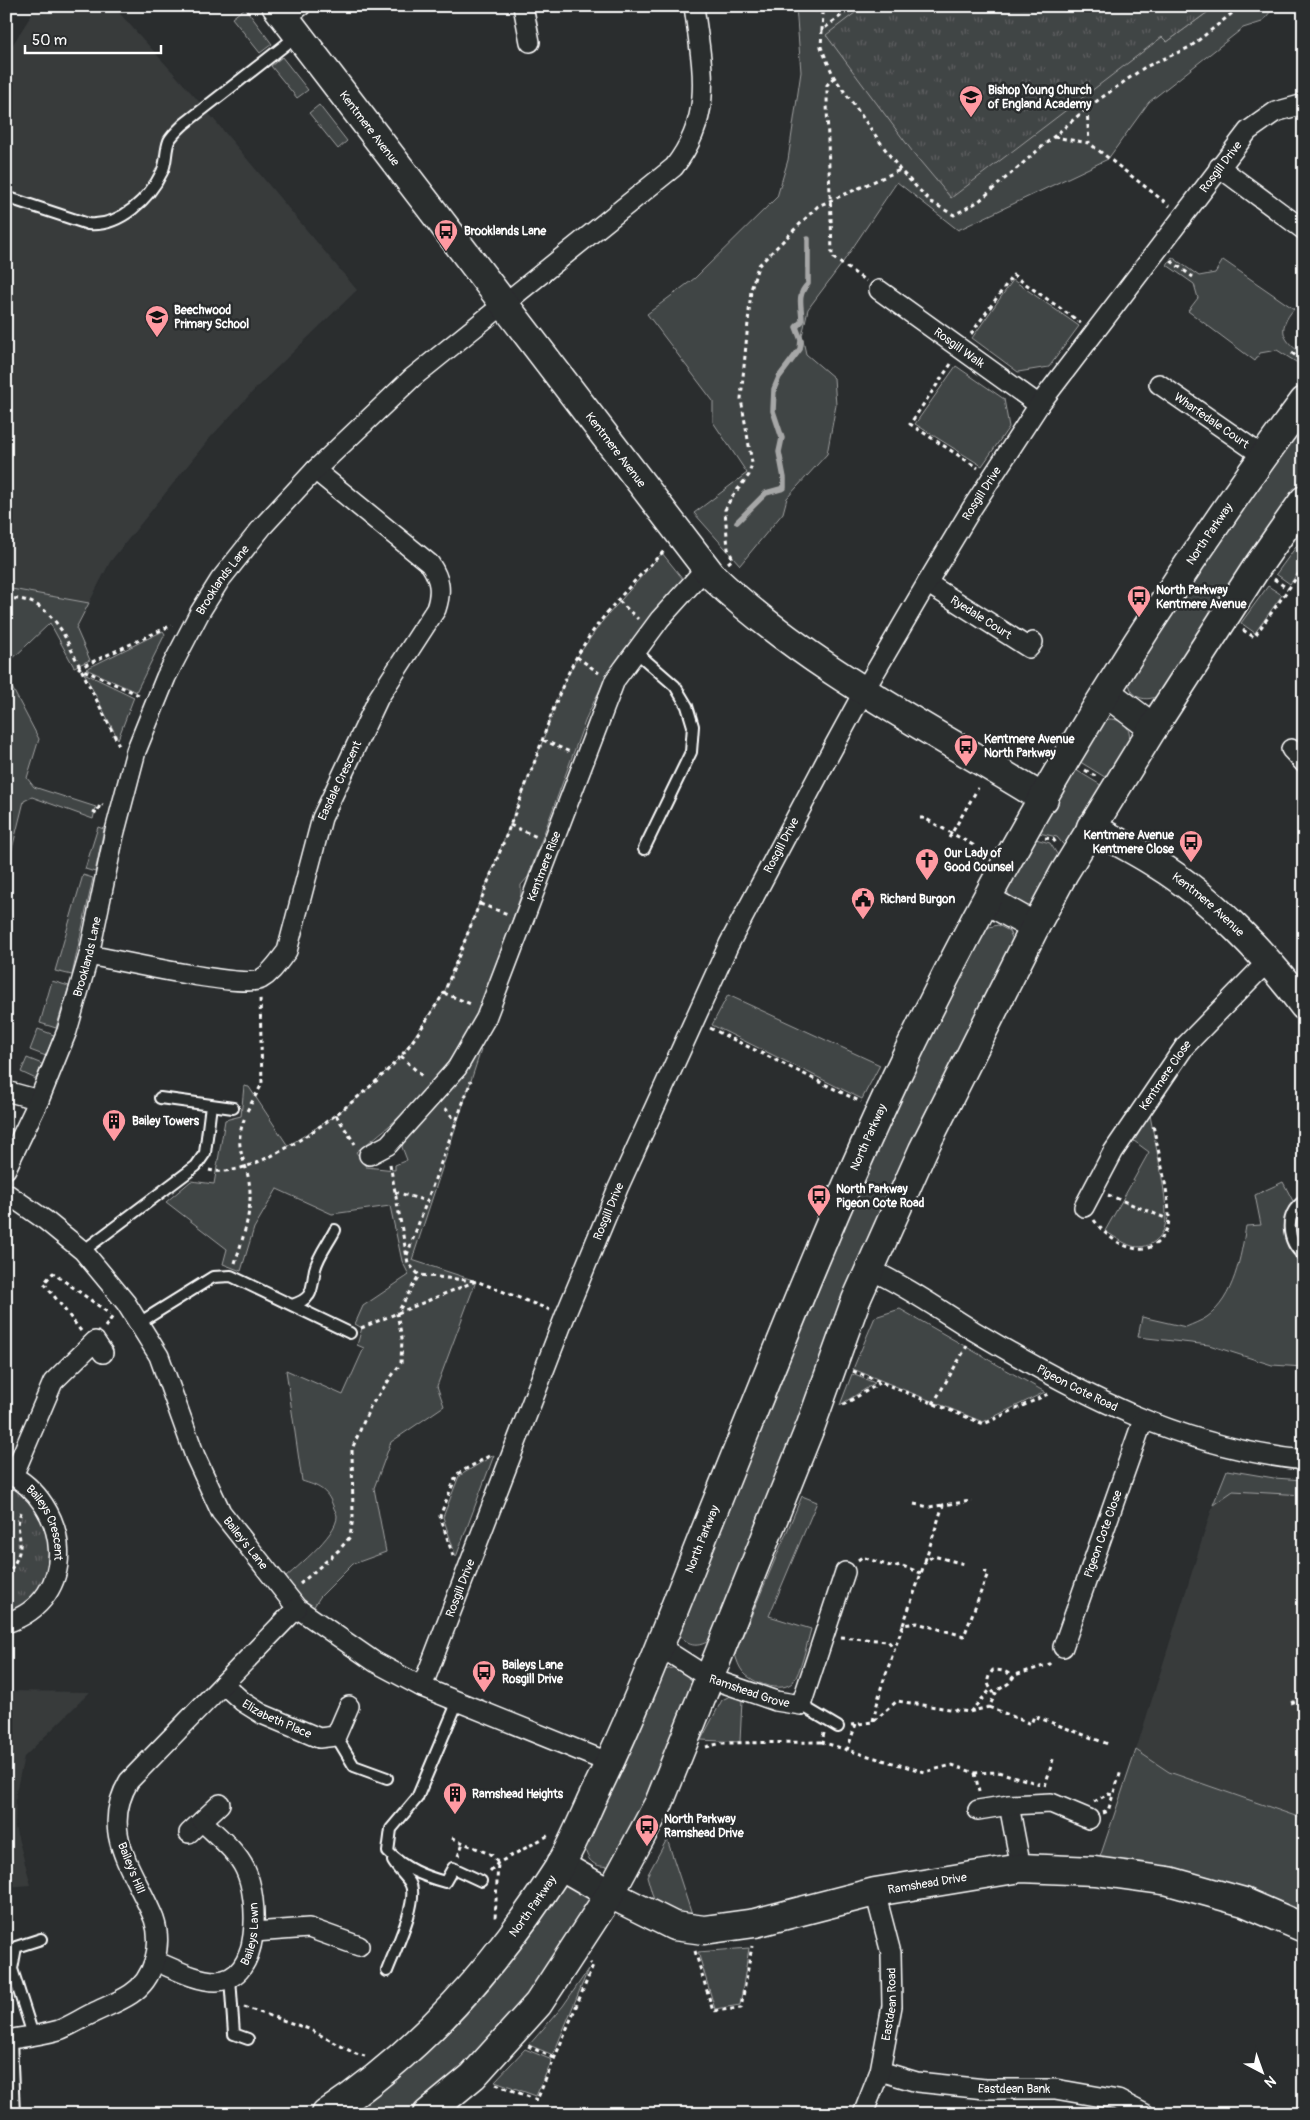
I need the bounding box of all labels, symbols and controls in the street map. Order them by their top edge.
scale bar [25,22,161,54]
text: 50 m [32,31,67,50]
place label: Bishop Young Church of England Academy [987,83,1092,112]
school or university icon: Bishop Young Church of England Academy [958,84,984,118]
street label: Kentmere Avenue [336,88,403,169]
street label: Rosgill Drive [1196,138,1245,196]
bus stop icon: Brooklands Lane [433,218,459,252]
place label: Brooklands Lane [464,224,547,239]
place label: Beechwood Primary School [174,303,249,332]
school or university icon: Beechwood Primary School [144,304,170,338]
street label: Rosgill Walk [931,324,988,371]
street label: Wharfedale Court [1171,389,1252,452]
street label: Kentmere Avenue [582,409,649,490]
street label: Rosgill Drive [959,464,1005,523]
street label: North Parkway [1183,500,1236,568]
street label: Brooklands Lane [193,542,253,618]
place label: North Parkway Kentmere Avenue [1156,583,1248,612]
bus stop icon: North Parkway Kentmere Avenue [1126,584,1152,618]
street label: Ryedale Court [947,592,1015,643]
place label: Kentmere Avenue North Parkway [984,732,1076,761]
bus stop icon: Kentmere Avenue North Parkway [953,733,979,767]
street label: Easdale Crescent [315,738,365,823]
street label: Rosgill Drive [760,815,802,876]
place label: Kentmere Avenue Kentmere Close [1084,828,1175,857]
street label: Kentmere Rise [524,829,564,904]
bus stop icon: Kentmere Avenue Kentmere Close [1178,829,1204,863]
place label: Our Lady of Good Counsel [944,846,1014,875]
church icon: Our Lady of Good Counsel [914,847,940,881]
street label: Kentmere Avenue [1169,869,1248,940]
public building icon: Richard Burgon [850,886,876,920]
place label: Richard Burgon [880,892,955,907]
street label: Brooklands Lane [70,915,104,999]
street label: Kentmere Close [1136,1037,1194,1113]
street label: North Parkway [847,1101,890,1173]
building icon: Bailey Towers [101,1108,127,1142]
place label: Bailey Towers [132,1114,200,1129]
street label: Rosgill Drive [590,1180,627,1242]
place label: North Parkway Pigeon Cote Road [836,1182,925,1211]
bus stop icon: North Parkway Pigeon Cote Road [806,1183,832,1217]
street label: Pigeon Cote Road [1034,1361,1120,1415]
street label: Baileys Crescent [23,1481,66,1561]
street label: Pigeon Cote Close [1081,1488,1125,1580]
street label: North Parkway [682,1503,722,1575]
street label: Bailey's Lane [220,1514,271,1573]
street label: Rosgill Drive [442,1557,478,1619]
place label: Baileys Lane Rosgill Drive [502,1658,564,1687]
bus stop icon: Baileys Lane Rosgill Drive [471,1659,497,1693]
street label: Ramshead Grove [707,1671,791,1711]
street label: Elizabeth Place [239,1696,314,1742]
building icon: Ramshead Heights [442,1781,468,1815]
place label: Ramshead Heights [472,1787,564,1802]
place label: North Parkway Ramshead Drive [664,1812,745,1841]
bus stop icon: North Parkway Ramshead Drive [634,1813,660,1847]
street label: Bailey's Hill [114,1840,148,1896]
street label: Ramshead Drive [887,1870,968,1897]
street label: North Parkway [506,1872,559,1940]
street label: Baileys Lawn [237,1902,262,1968]
street label: Eastdean Road [878,1967,900,2042]
north arrow [1238,2048,1288,2098]
text: N [1261,2072,1279,2091]
street label: Eastdean Bank [977,2081,1050,2097]

